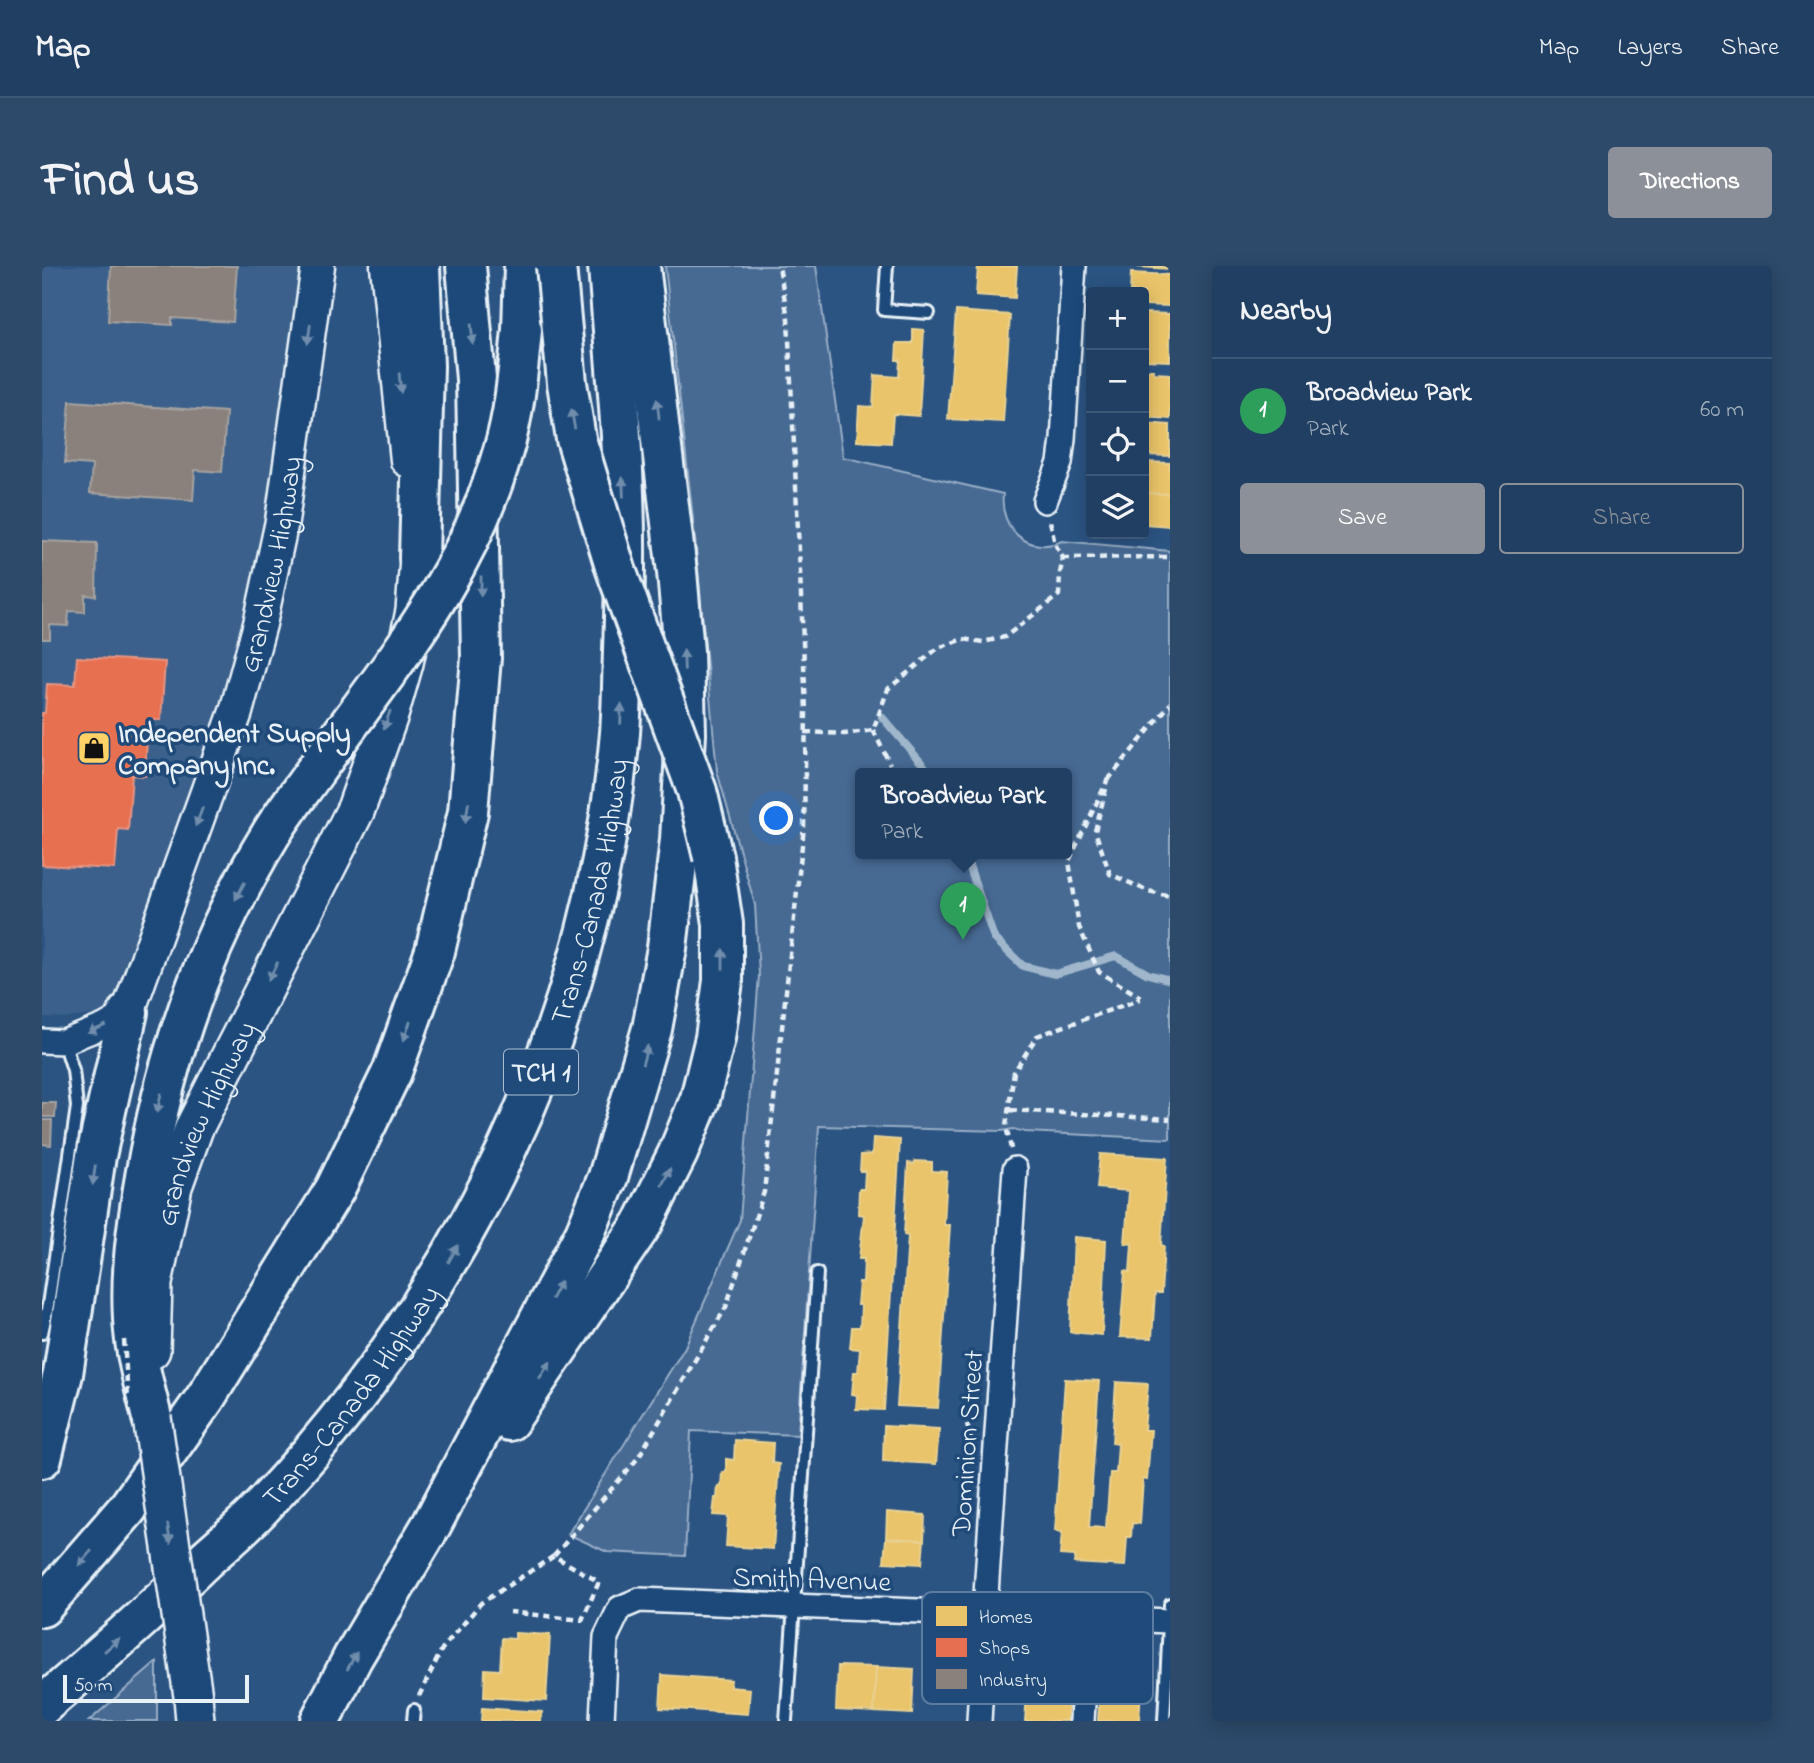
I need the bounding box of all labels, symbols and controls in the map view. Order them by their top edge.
text: Map [35,24,91,72]
text: Map [1539,31,1579,66]
text: Layers [1617,31,1683,66]
text: Share [1721,31,1779,66]
text: Find us [42,146,199,218]
button: Directions [1608,147,1772,218]
map controls [1086,287,1149,539]
button: + [1086,287,1149,350]
text: Nearby [1240,290,1332,334]
one-way arrow [304,323,315,345]
one-way arrow [467,323,478,345]
button: − [1086,350,1149,413]
one-way arrow [395,372,406,394]
text: Broadview Park [1307,375,1472,413]
text: 1 [1259,394,1267,427]
text: 60 m [1700,394,1744,427]
one-way arrow [652,398,663,420]
one-way arrow [567,408,578,430]
button: locate [1086,413,1149,476]
text: Park [1307,413,1349,446]
street label: Grandview Highway [231,454,315,678]
one-way arrow [617,475,628,497]
button: layers [1086,476,1149,539]
button: Save [1240,483,1485,554]
button: Share [1499,483,1744,554]
one-way arrow [475,575,487,597]
one-way arrow [678,649,689,671]
one-way arrow [615,703,626,725]
one-way arrow [381,710,392,731]
place label: Independent Supply Company Inc. [118,715,351,788]
shop icon: Independent Supply Company Inc. [75,729,113,767]
street label: Trans-Canada Highway [542,757,641,1030]
popup [855,768,1072,859]
text: Broadview Park [881,778,1046,816]
one-way arrow [461,801,472,823]
your location [759,801,793,835]
one-way arrow [193,806,204,827]
text: Park [881,816,923,849]
one-way arrow [234,881,245,901]
pin: 1 [940,882,986,940]
one-way arrow [717,948,729,970]
one-way arrow [267,961,278,981]
street label: Grandview Highway [148,1015,269,1230]
one-way arrow [401,1021,412,1042]
one-way arrow [87,1023,107,1035]
one-way arrow [640,1045,650,1066]
road number: TCH 1 [504,1050,578,1094]
one-way arrow [154,1092,165,1114]
one-way arrow [88,1164,99,1186]
one-way arrow [660,1167,671,1187]
one-way arrow [447,1244,459,1264]
street label: Trans-Canada Highway [254,1278,452,1518]
one-way arrow [550,1280,561,1300]
street label: Dominion Street [942,1349,996,1539]
one-way arrow [539,1360,552,1380]
one-way arrow [164,1523,175,1545]
one-way arrow [77,1549,93,1567]
street label: Smith Avenue [732,1558,892,1605]
legend [922,1592,1153,1704]
text: Homes [979,1605,1033,1632]
text: Shops [979,1636,1030,1663]
one-way arrow [103,1637,121,1653]
one-way arrow [345,1650,357,1670]
text: Industry [979,1668,1047,1696]
scale bar [63,1672,248,1704]
text: 50 m [74,1673,113,1700]

